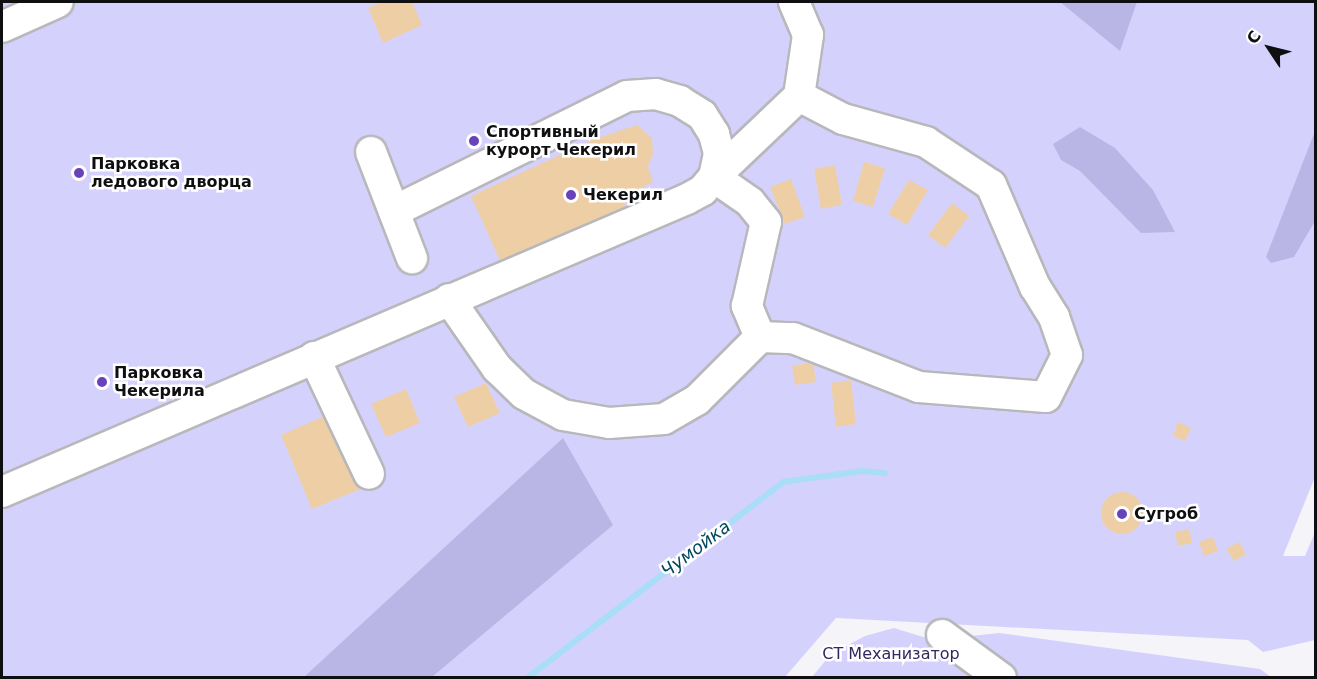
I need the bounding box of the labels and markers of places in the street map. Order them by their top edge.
place label: Спортивный курорт Чекерил [486,122,636,160]
marker: Спортивный курорт Чекерил [467,134,481,148]
place label: Парковка ледового дворца [91,154,252,192]
marker: Парковка ледового дворца [72,166,86,180]
place label: Чекерил [583,185,663,205]
marker: Чекерил [564,188,578,202]
place label: Парковка Чекерила [114,363,205,401]
marker: Парковка Чекерила [95,375,109,389]
place label: Сугроб [1134,504,1198,524]
marker: Сугроб [1115,507,1129,521]

